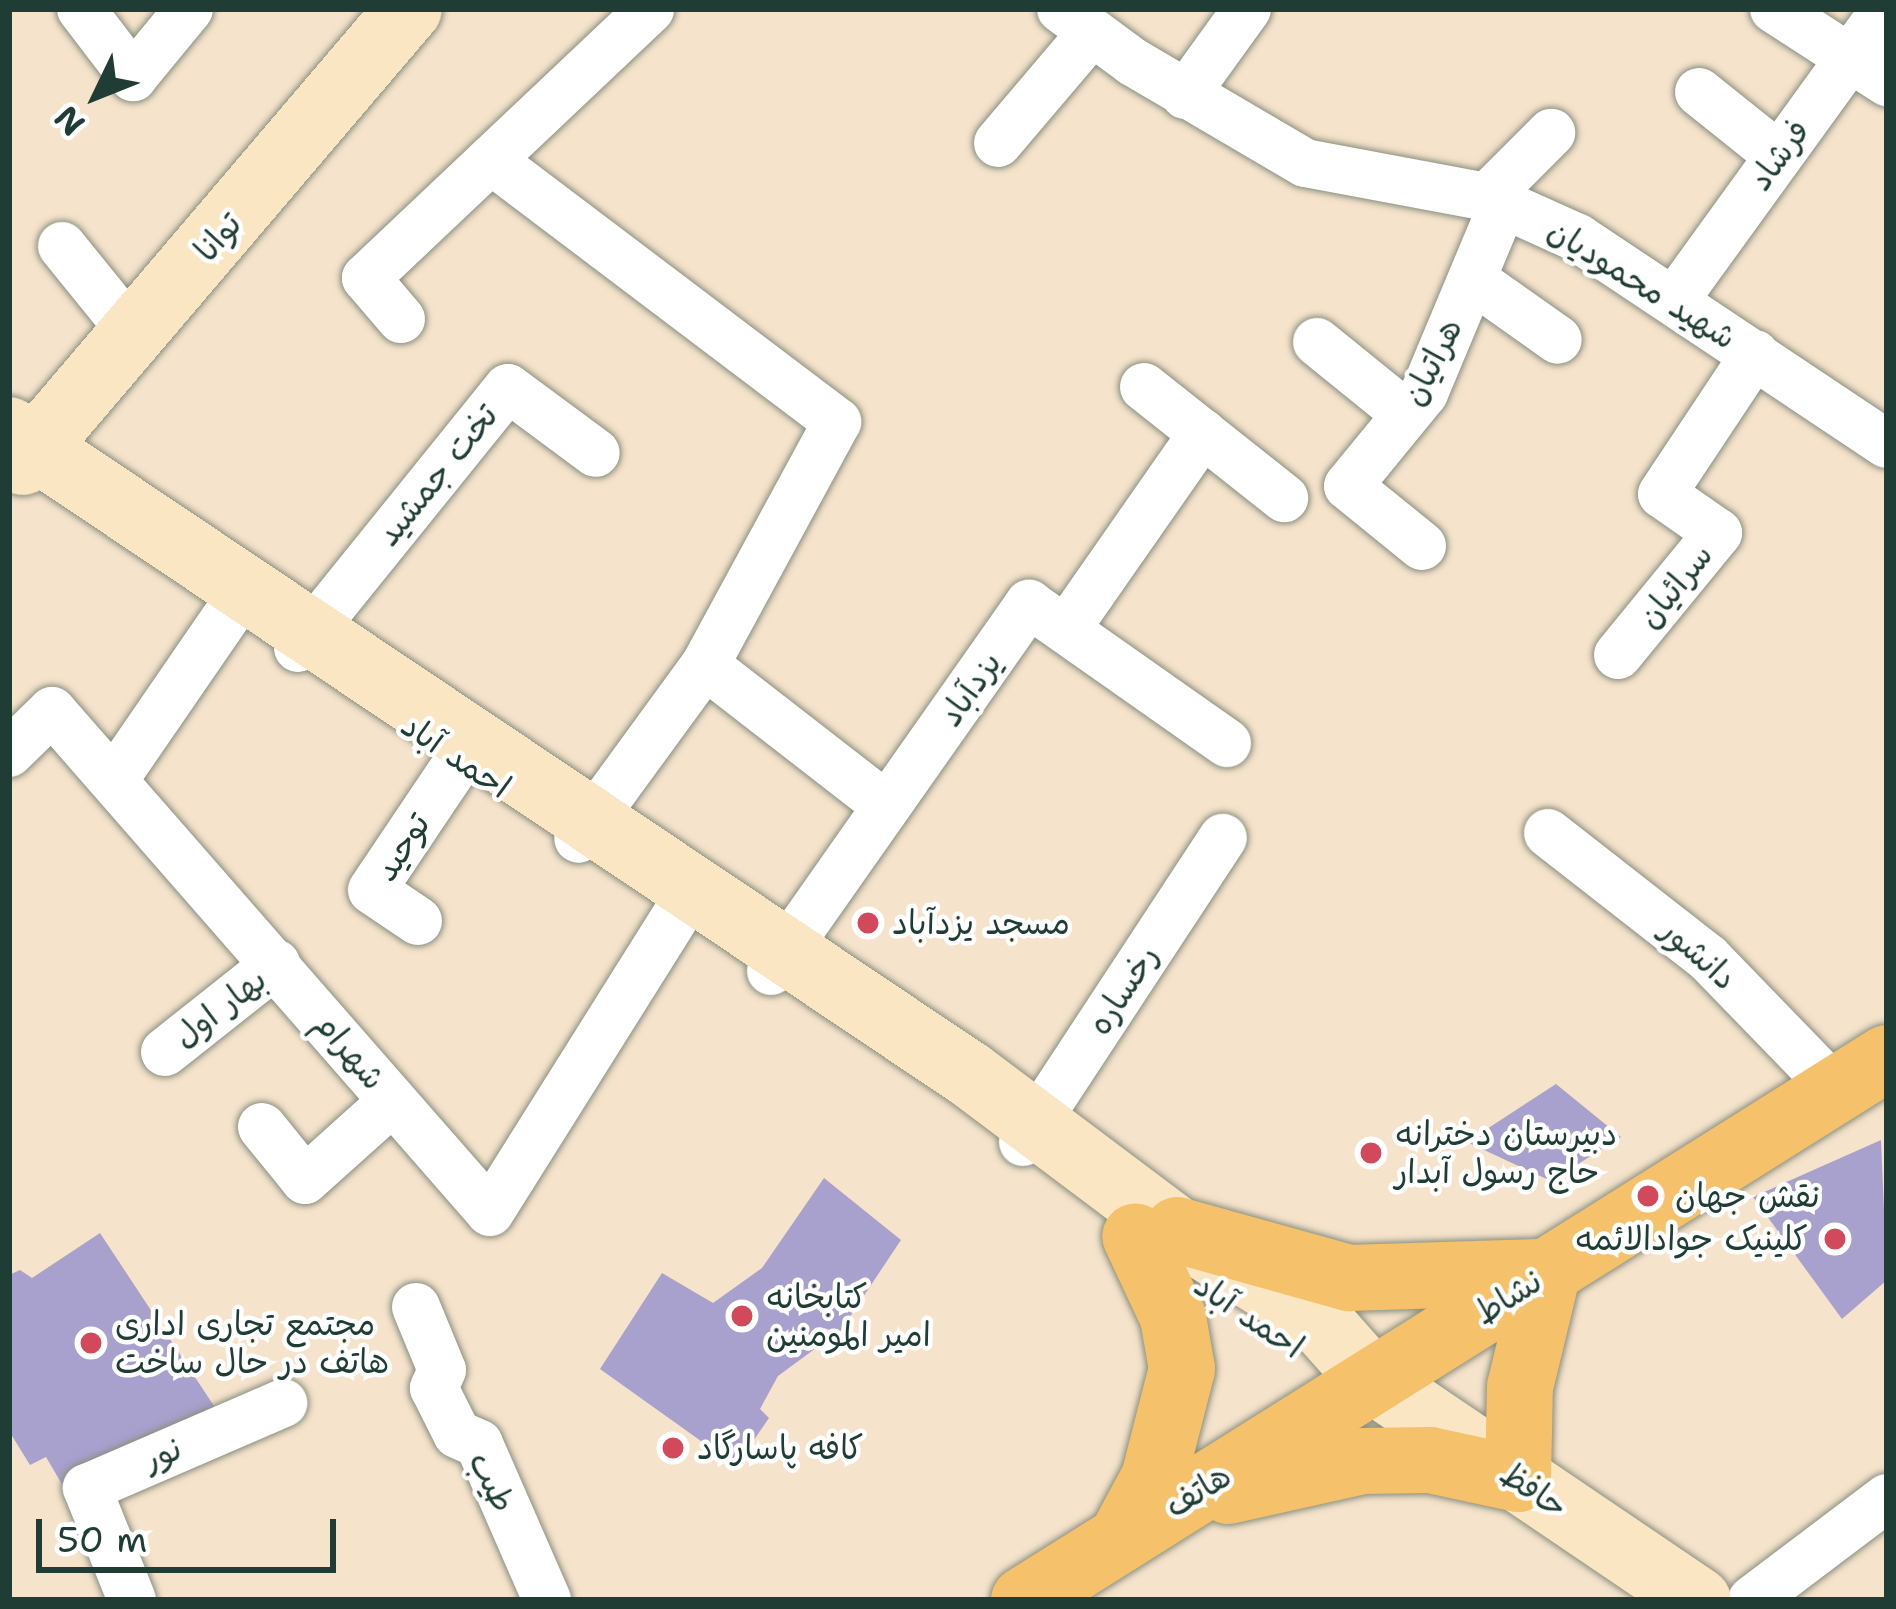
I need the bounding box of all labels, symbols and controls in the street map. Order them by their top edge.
north arrow [36,36,156,156]
text: N [44,96,95,146]
street label: فرشاد [1740,112,1818,198]
street label: توانا [186,205,250,269]
street label: شهید محمودیان [1540,210,1744,358]
street label: هراتیان [1393,312,1471,412]
street label: تخت جمشید [368,396,506,554]
street label: سرائیان [1629,536,1721,636]
street label: یزدآباد [930,644,1010,734]
street label: احمد آباد [394,705,518,807]
street label: توحید [366,806,438,888]
place label: مسجد یزدآباد [892,903,1070,943]
marker: مسجد یزدآباد [855,910,881,936]
street label: دانشور [1653,910,1745,998]
street label: رخساره [1079,938,1167,1042]
street label: بهار اول [166,959,274,1057]
street label: شهرام [306,1004,394,1098]
place label: دبیرستان دخترانه حاج رسول آبدار [1395,1114,1617,1192]
marker: دبیرستان دخترانه حاج رسول آبدار [1358,1140,1384,1166]
place label: نقش جهان [1675,1176,1820,1216]
marker: نقش جهان [1632,1180,1664,1212]
place label: کلینیک جوادالائمه [1575,1219,1808,1259]
marker: کلینیک جوادالائمه [1819,1223,1851,1255]
street label: نشاط [1467,1261,1549,1333]
street label: احمد آباد [1187,1265,1311,1367]
place label: کتابخانه امیر المومنین [766,1277,931,1355]
marker: کتابخانه امیر المومنین [729,1303,755,1329]
place label: مجتمع تجاری اداری هاتف در حال ساخت [115,1304,389,1382]
marker: مجتمع تجاری اداری هاتف در حال ساخت [78,1330,104,1356]
street label: نور [137,1428,187,1480]
place label: کافه پاسارگاد [697,1428,863,1468]
marker: کافه پاسارگاد [660,1435,686,1461]
street label: طیب [460,1445,524,1519]
street label: حافظ [1493,1453,1575,1527]
street label: هاتف [1158,1456,1238,1526]
scale bar [42,1495,342,1569]
text: 50 m [57,1515,147,1564]

